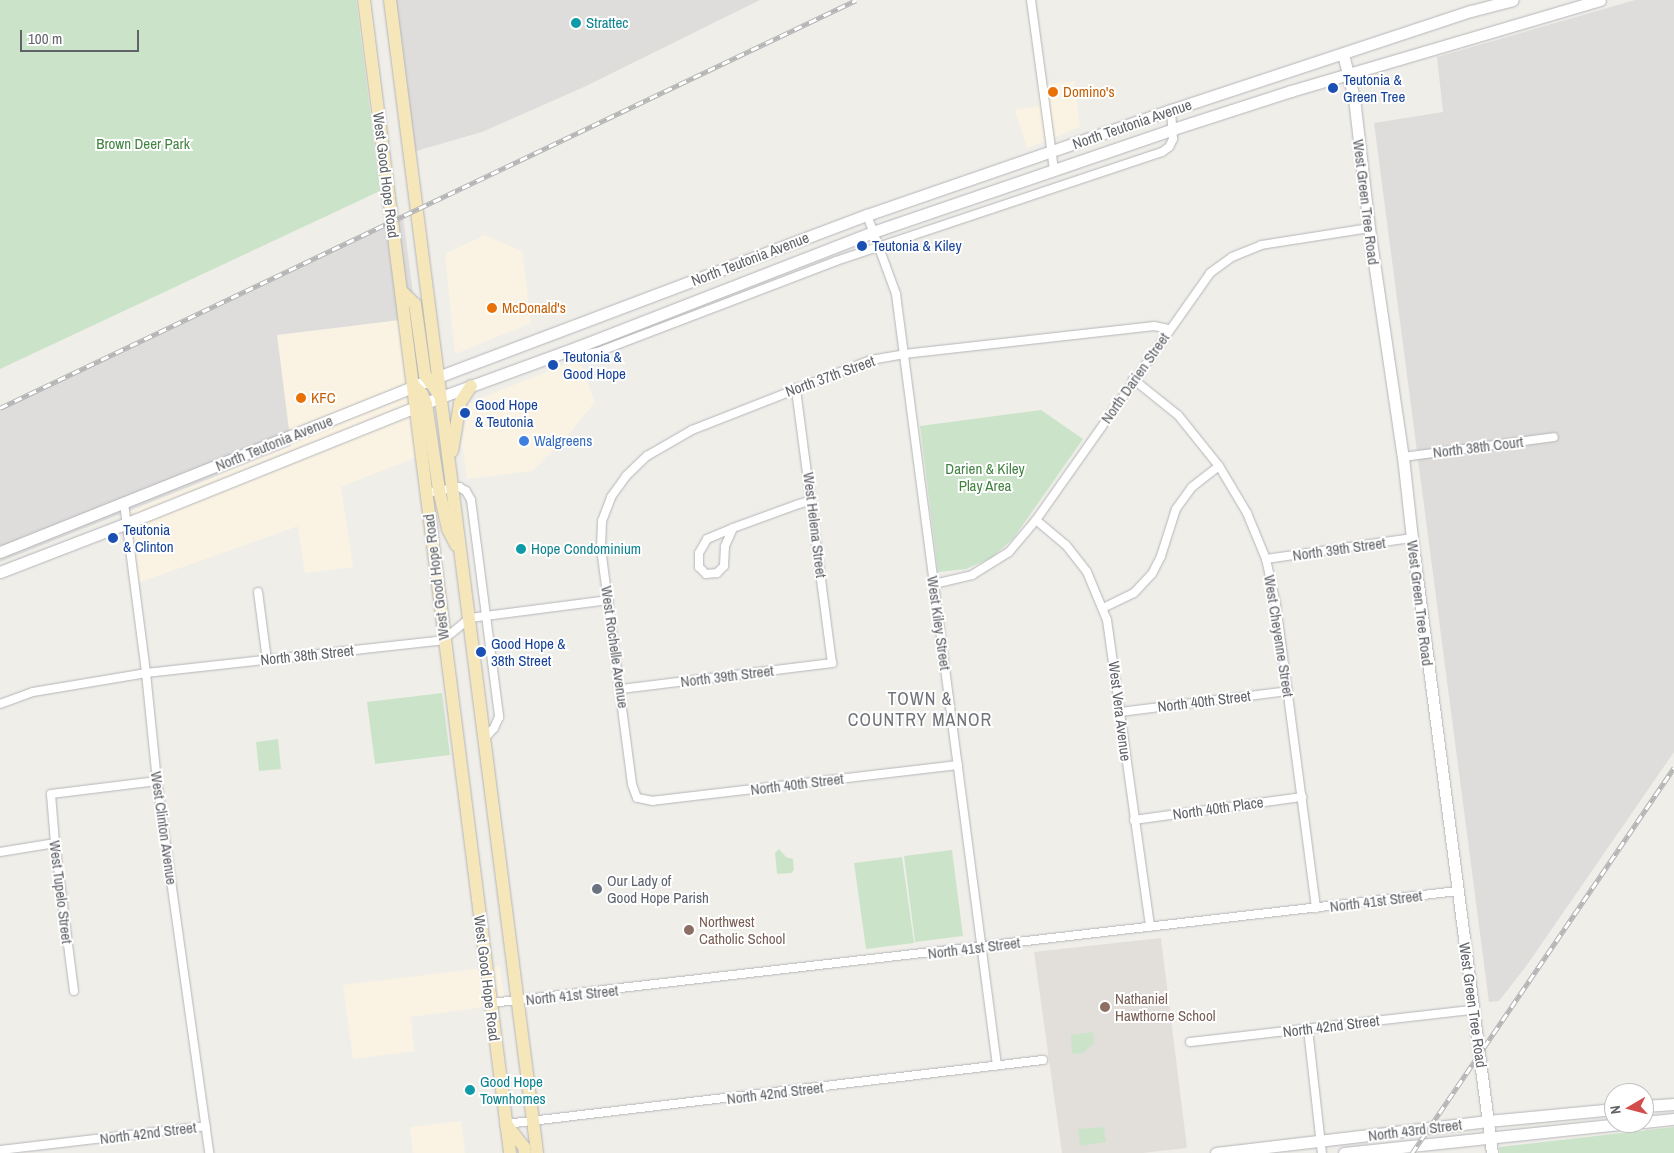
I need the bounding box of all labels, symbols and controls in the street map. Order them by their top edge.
place label: Strattec [586,14,628,32]
marker: Strattec [570,17,582,29]
scale bar [22,20,141,52]
text: 100 m [28,28,62,49]
place label: Teutonia & Green Tree [1343,70,1405,105]
marker: Teutonia & Green Tree [1327,82,1339,94]
place label: Domino's [1063,83,1115,101]
marker: Domino's [1047,86,1059,98]
street label: North Teutonia Avenue [1070,95,1194,153]
street label: West Good Hope Road [369,111,403,239]
park label: Brown Deer Park [96,135,190,153]
street label: West Green Tree Road [1349,138,1383,266]
street label: North Teutonia Avenue [688,228,812,290]
place label: Teutonia & Kiley [872,237,962,255]
marker: Teutonia & Kiley [856,240,868,252]
place label: McDonald's [502,299,566,317]
marker: McDonald's [486,302,498,314]
street label: North Darien Street [1097,329,1173,427]
place label: Teutonia & Good Hope [563,347,626,382]
street label: North 37th Street [783,352,877,400]
marker: Teutonia & Good Hope [547,359,559,371]
place label: KFC [311,389,336,407]
marker: KFC [295,392,307,404]
place label: Good Hope & Teutonia [475,395,538,430]
marker: Good Hope & Teutonia [459,407,471,419]
street label: North Teutonia Avenue [212,411,336,475]
place label: Walgreens [534,432,592,450]
street label: North 38th Court [1432,433,1524,461]
marker: Walgreens [518,435,530,447]
park label: Darien & Kiley Play Area [945,459,1025,494]
street label: West Helena Street [800,471,830,579]
street label: West Good Hope Road [419,513,453,641]
place label: Teutonia & Clinton [123,520,174,555]
marker: Teutonia & Clinton [107,532,119,544]
street label: North 39th Street [1291,534,1387,564]
street label: West Green Tree Road [1403,539,1437,667]
place label: Hope Condominium [531,540,641,558]
marker: Hope Condominium [515,543,527,555]
street label: West Cheyenne Street [1260,574,1298,698]
street label: West Kiley Street [923,575,955,671]
street label: West Rochelle Avenue [597,584,633,710]
place label: Good Hope & 38th Street [491,634,566,669]
street label: North 38th Street [259,641,355,669]
marker: Good Hope & 38th Street [475,646,487,658]
street label: West Vera Avenue [1105,660,1135,762]
street label: North 39th Street [679,661,775,691]
street label: North 40th Street [1156,686,1252,716]
district label: TOWN & COUNTRY MANOR [846,689,994,732]
street label: North 40th Street [749,769,845,799]
street label: West Clinton Avenue [147,770,181,886]
street label: North 40th Place [1171,793,1265,823]
street label: West Tupelo Street [46,839,76,945]
place label: Our Lady of Good Hope Parish [607,871,709,906]
marker: Our Lady of Good Hope Parish [591,883,603,895]
street label: North 41st Street [1329,886,1423,916]
place label: Northwest Catholic School [699,912,785,947]
street label: West Good Hope Road [470,914,504,1042]
marker: Northwest Catholic School [683,924,695,936]
street label: North 41st Street [927,933,1021,963]
street label: West Green Tree Road [1455,941,1491,1069]
street label: North 41st Street [525,981,619,1009]
place label: Nathaniel Hawthorne School [1115,989,1215,1024]
marker: Nathaniel Hawthorne School [1099,1001,1111,1013]
street label: North 42nd Street [1282,1011,1380,1041]
place label: Good Hope Townhomes [480,1072,546,1107]
street label: North 42nd Street [726,1078,824,1108]
north arrow [1604,1083,1654,1133]
marker: Good Hope Townhomes [464,1084,476,1096]
text: N [1606,1105,1625,1115]
street label: North 43rd Street [1367,1115,1463,1145]
street label: North 42nd Street [99,1118,197,1148]

